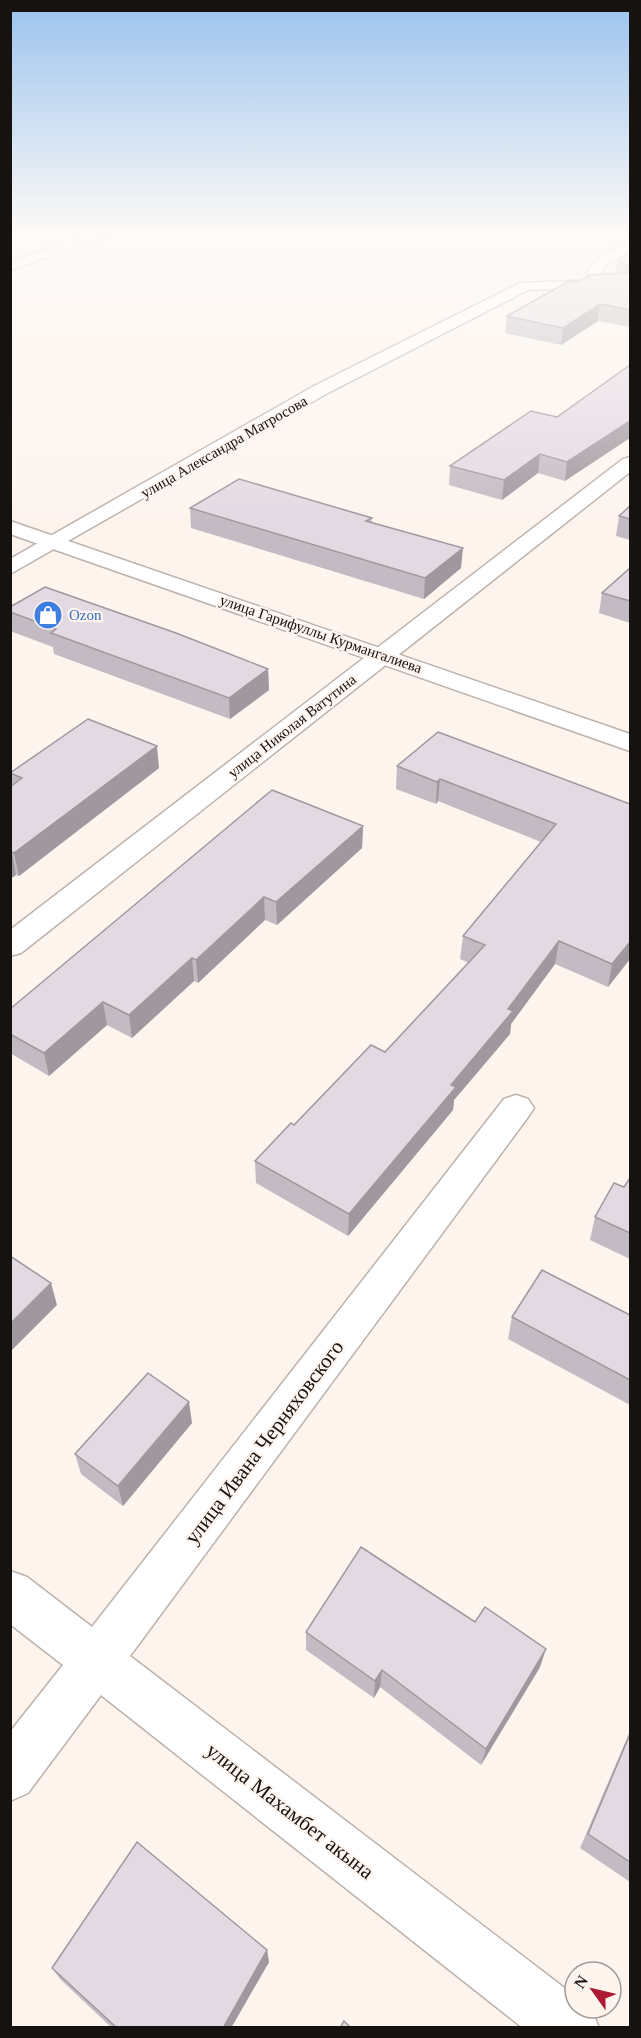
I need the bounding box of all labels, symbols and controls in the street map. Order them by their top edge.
street label: улица Александра Матросова [138,393,310,501]
street label: улица Гарифуллы Курмангалиева [218,592,424,676]
shop icon: Ozon [32,599,64,631]
place label: Ozon [69,607,102,623]
street label: улица Николая Ватутина [225,671,359,781]
street label: улица Ивана Черняховского [180,1335,348,1549]
street label: улица Махамбет акына [201,1738,379,1884]
north arrow [563,1960,623,2020]
text: N [571,1972,592,1991]

